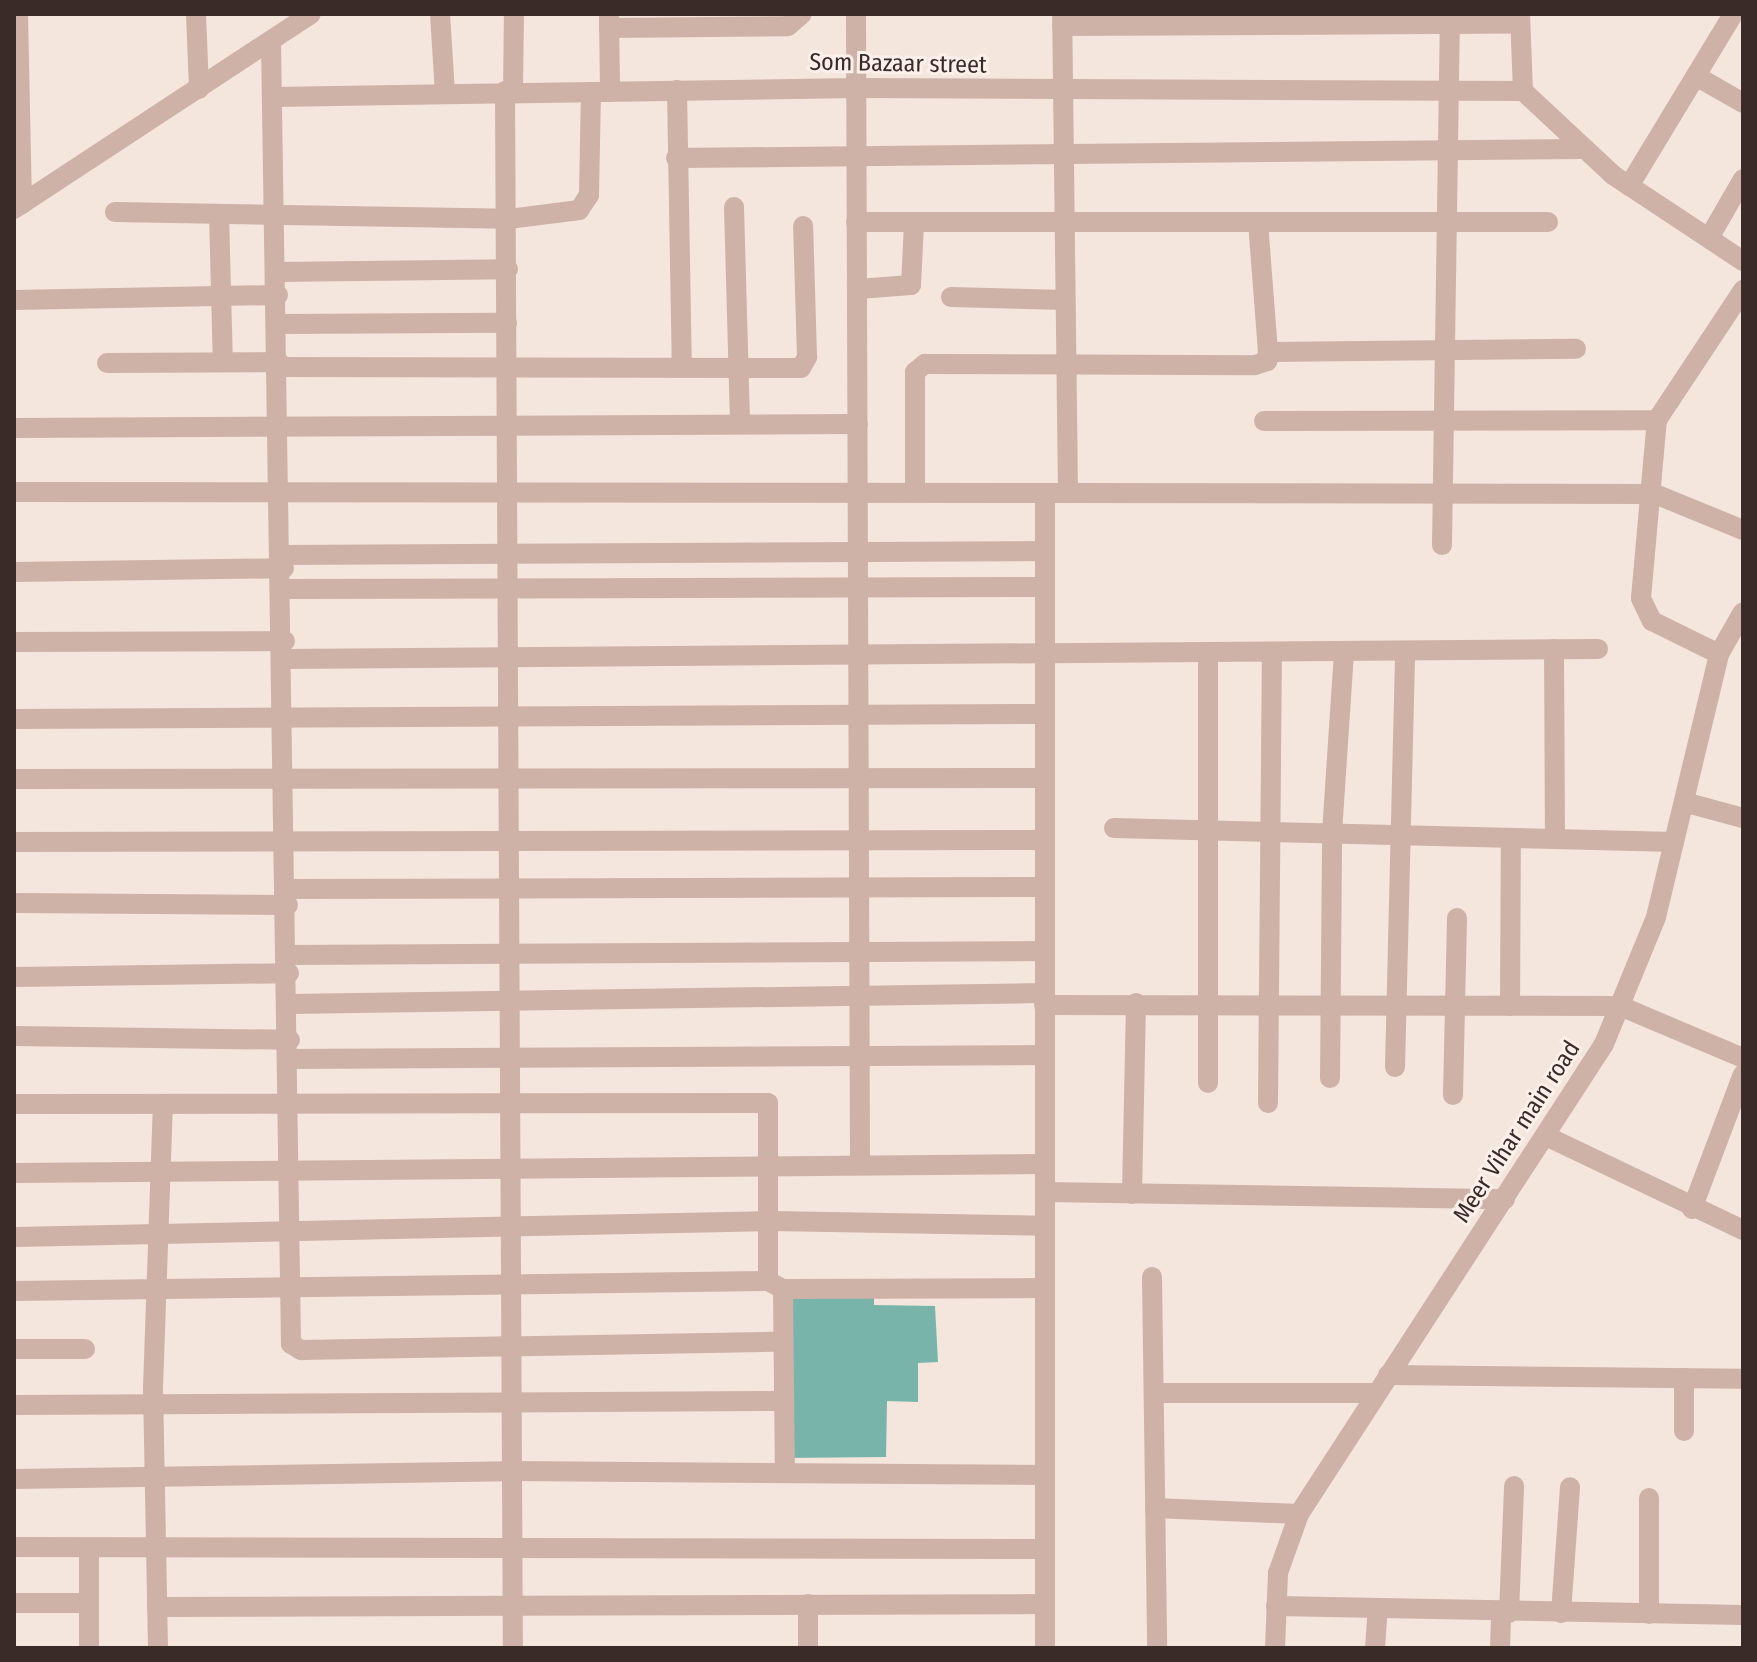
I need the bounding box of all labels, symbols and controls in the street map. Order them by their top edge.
street label: Som Bazaar street [809,48,987,80]
street label: Meer Vihar main road [1448,1036,1586,1228]

